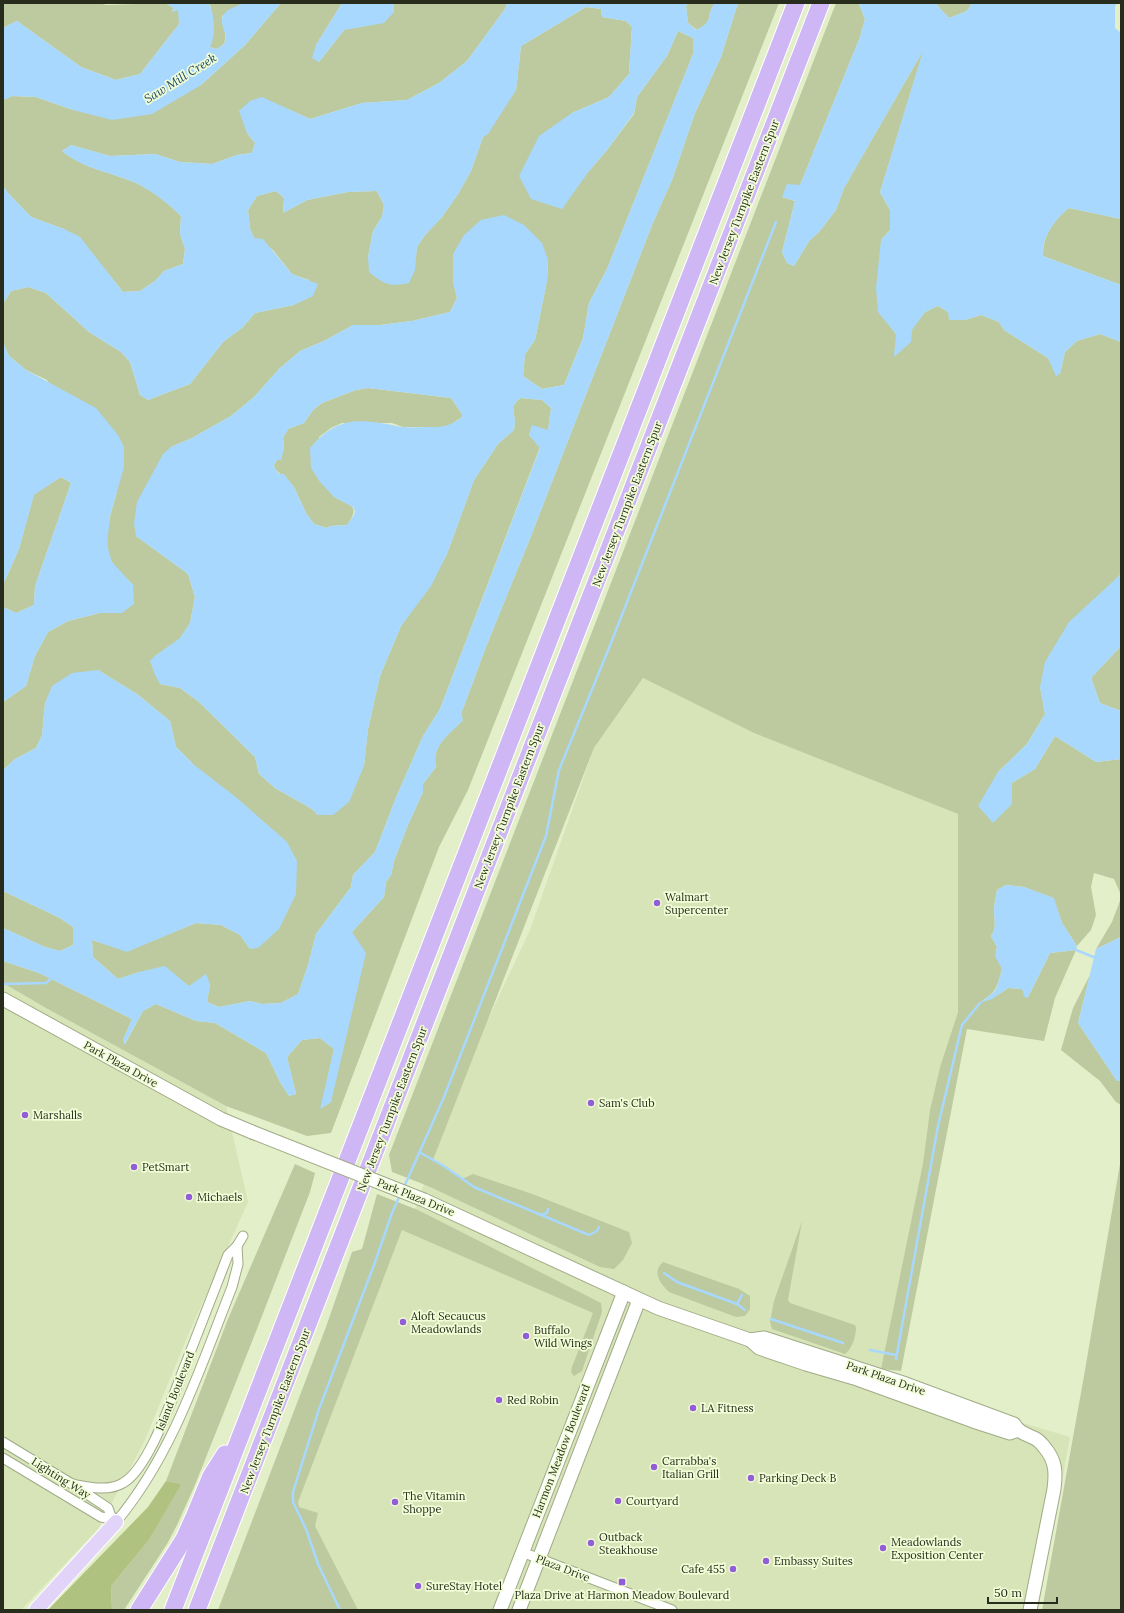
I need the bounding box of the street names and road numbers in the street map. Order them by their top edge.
street label: New Jersey Turnpike Eastern Spur [706,117,782,287]
street label: New Jersey Turnpike Eastern Spur [589,419,665,589]
street label: New Jersey Turnpike Eastern Spur [471,721,547,891]
street label: New Jersey Turnpike Eastern Spur [354,1024,430,1194]
street label: Park Plaza Drive [81,1038,161,1090]
street label: Park Plaza Drive [375,1175,457,1219]
street label: New Jersey Turnpike Eastern Spur [237,1326,313,1496]
street label: Island Boulevard [153,1349,197,1433]
street label: Park Plaza Drive [845,1358,927,1398]
street label: Harmon Meadow Boulevard [529,1382,593,1520]
street label: Lighting Way [29,1454,93,1502]
street label: Plaza Drive [534,1551,592,1585]

